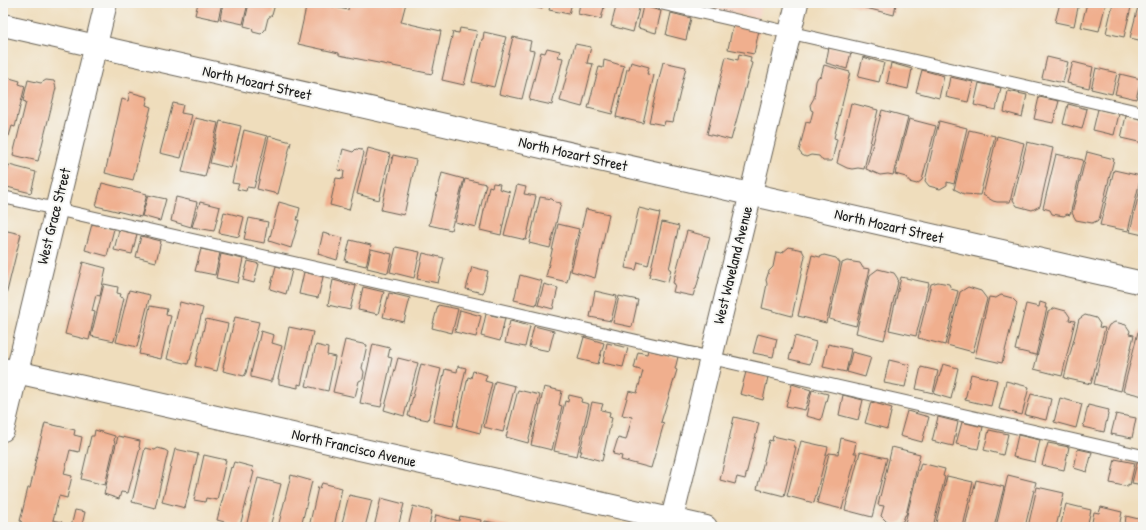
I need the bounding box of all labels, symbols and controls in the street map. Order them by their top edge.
street label: North Mozart Street [201,60,315,105]
street label: North Mozart Street [517,131,631,176]
street label: West Grace Street [31,165,76,266]
street label: North Mozart Street [833,203,947,248]
street label: West Waveland Avenue [708,204,757,326]
street label: North Francisco Avenue [290,423,418,472]

